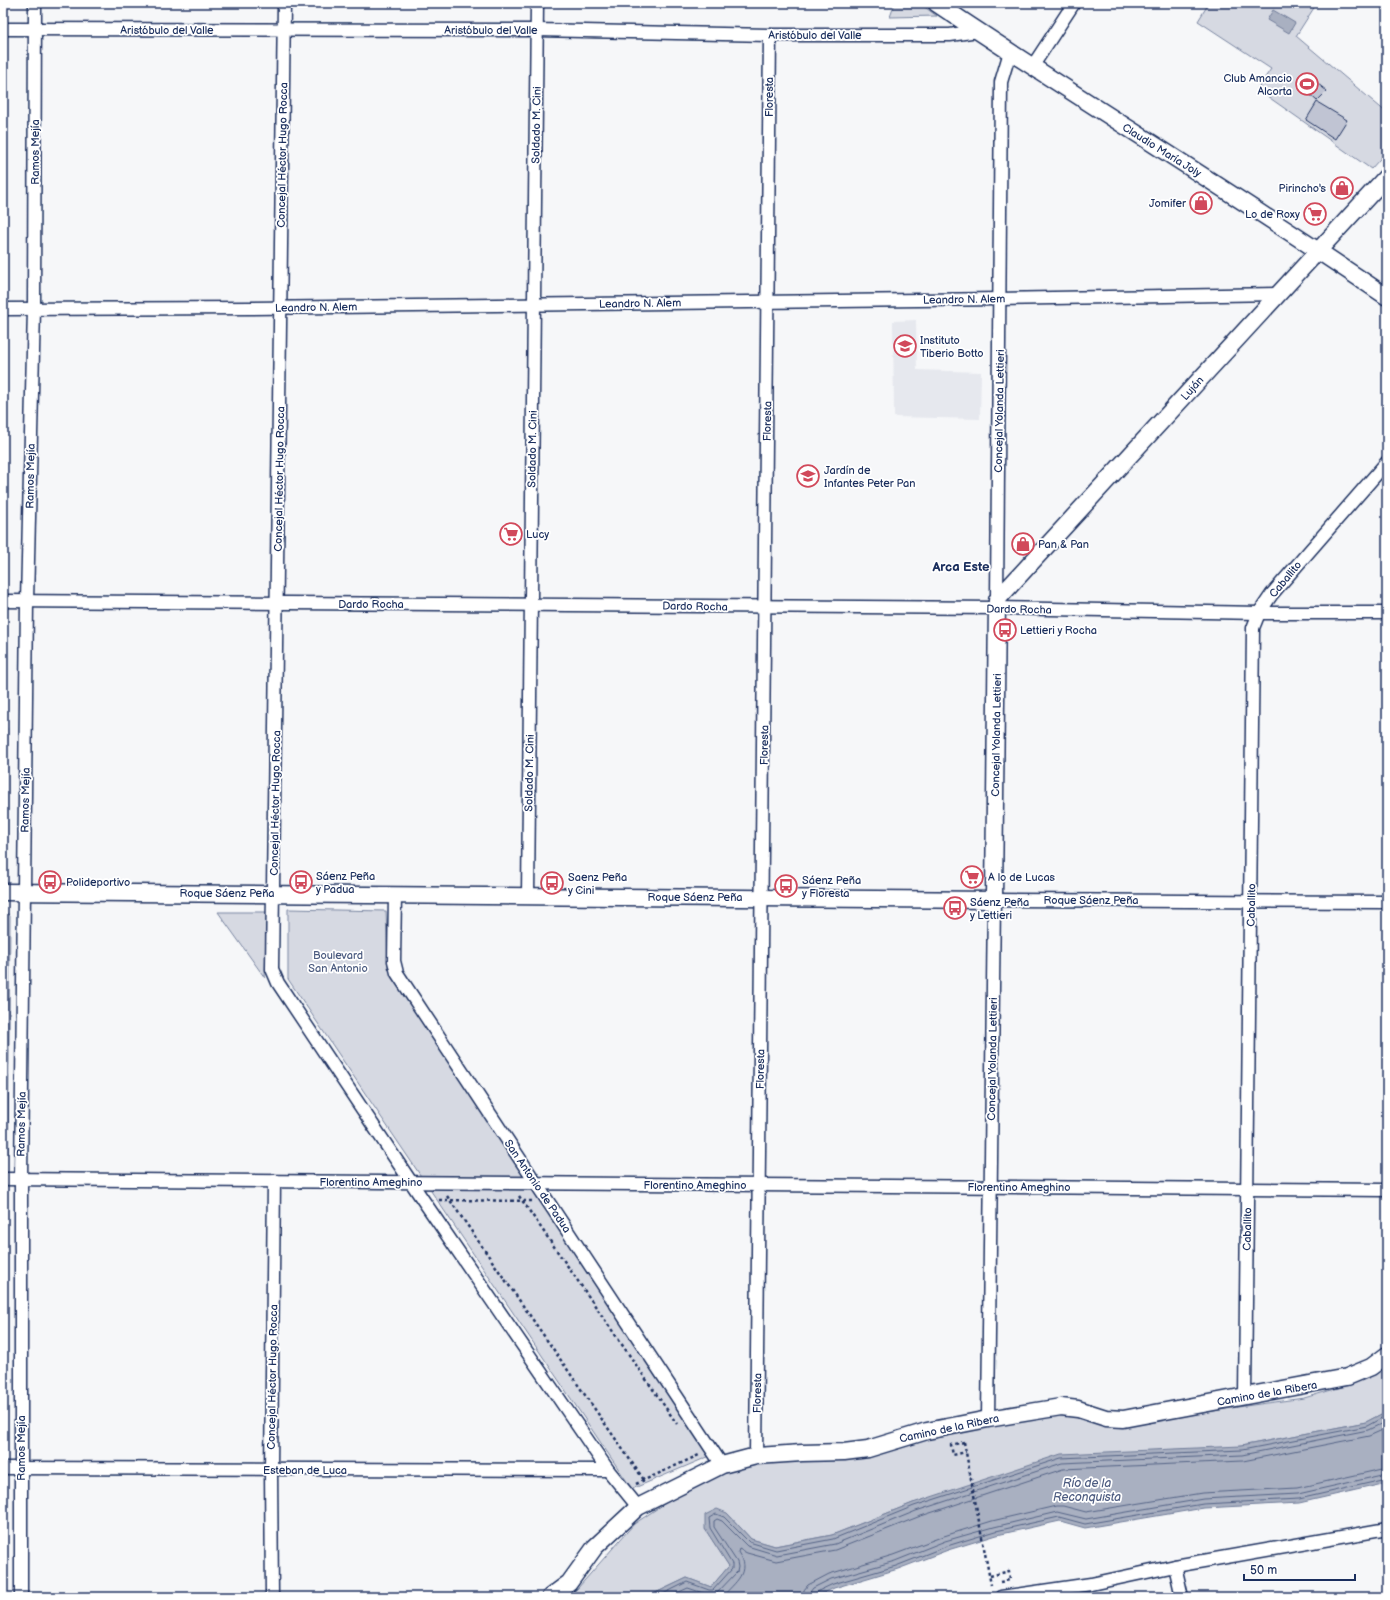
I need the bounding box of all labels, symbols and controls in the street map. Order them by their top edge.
street label: Aristóbulo del Valle [120,24,214,37]
street label: Aristóbulo del Valle [444,24,538,37]
street label: Aristóbulo del Valle [768,29,862,42]
sports icon: Club Amancio Alcorta [1294,71,1320,97]
place label: Club Amancio Alcorta [1224,72,1292,98]
street label: Floresta [763,77,776,117]
street label: Concejal Héctor Hugo Rocca [275,82,290,228]
street label: Soldado M. Cini [529,86,544,164]
street label: Ramos Mejía [29,119,42,185]
street label: Claudio María Joly [1120,121,1204,180]
shop icon: Pirincho's [1329,175,1355,201]
place label: Pirincho's [1279,182,1327,195]
shop icon: Jomifer [1188,190,1214,216]
place label: Jomifer [1149,197,1187,210]
supermarket icon: Lo de Roxy [1302,201,1328,227]
place label: Lo de Roxy [1245,208,1300,221]
street label: Leandro N. Alem [923,292,1005,307]
street label: Leandro N. Alem [599,296,681,311]
street label: Leandro N. Alem [275,300,357,315]
school or university icon: Instituto Tiberio Botto [892,333,918,359]
place label: Instituto Tiberio Botto [920,334,984,360]
street label: Concejal Yolanda Lettieri [992,349,1007,473]
street label: Luján [1178,374,1206,403]
street label: Floresta [761,401,774,441]
street label: Concejal Héctor Hugo Rocca [272,406,287,552]
street label: Soldado M. Cini [525,410,540,488]
street label: Ramos Mejía [23,443,38,509]
school or university icon: Jardín de Infantes Peter Pan [795,463,821,489]
place label: Jardín de Infantes Peter Pan [824,464,916,490]
supermarket icon: Lucy [498,521,524,547]
place label: Lucy [526,528,549,541]
shop icon: Pan & Pan [1010,531,1036,557]
place label: Pan & Pan [1038,538,1089,551]
district label: Arca Este [931,559,990,575]
street label: Caballito [1267,559,1304,600]
street label: Dardo Rocha [338,598,404,611]
street label: Dardo Rocha [662,599,728,614]
street label: Dardo Rocha [986,602,1052,617]
bus stop icon: Lettieri y Rocha [992,617,1018,643]
place label: Lettieri y Rocha [1020,624,1097,637]
street label: Concejal Yolanda Lettieri [989,673,1004,797]
street label: Floresta [758,725,771,765]
street label: Concejal Héctor Hugo Rocca [268,730,283,876]
street label: Soldado M. Cini [522,734,537,812]
street label: Ramos Mejía [18,767,33,833]
supermarket icon: A lo de Lucas [959,864,985,890]
bus stop icon: Polideportivo [37,869,63,895]
bus stop icon: Sáenz Peña y Padua [288,869,314,895]
place label: Sáenz Peña y Padua [315,870,375,896]
bus stop icon: Saenz Peña y Cini [539,870,565,896]
place label: Saenz Peña y Cini [567,871,627,897]
place label: A lo de Lucas [988,871,1056,884]
bus stop icon: Sáenz Peña y Floresta [773,873,799,899]
place label: Sáenz Peña y Floresta [801,874,861,900]
place label: Polideportivo [66,876,130,889]
street label: Caballito [1245,883,1258,927]
street label: Roque Sáenz Peña [179,887,275,900]
street label: Roque Sáenz Peña [647,891,743,904]
street label: Roque Sáenz Peña [1043,894,1139,907]
bus stop icon: Sáenz Peña y Lettieri [942,895,968,921]
place label: Sáenz Peña y Lettieri [969,896,1029,922]
park label: Boulevard San Antonio [308,949,368,975]
street label: Concejal Yolanda Lettieri [985,997,1000,1121]
street label: Floresta [754,1049,767,1089]
street label: Ramos Mejía [14,1091,29,1157]
street label: San Antonio de Padua [502,1137,574,1235]
street label: Florentino Ameghino [320,1176,422,1189]
street label: Florentino Ameghino [644,1179,746,1192]
street label: Florentino Ameghino [968,1181,1070,1194]
street label: Caballito [1241,1207,1254,1251]
street label: Concejal Héctor Hugo Rocca [265,1304,280,1450]
street label: Floresta [751,1373,764,1413]
street label: Camino de la Ribera [1216,1378,1318,1409]
street label: Camino de la Ribera [898,1412,1000,1445]
street label: Ramos Mejía [15,1415,28,1481]
street label: Esteban de Luca [263,1464,347,1477]
water label: Río de la Reconquista [1053,1476,1121,1505]
scale bar [1244,1556,1355,1582]
text: 50 m [1250,1563,1277,1578]

